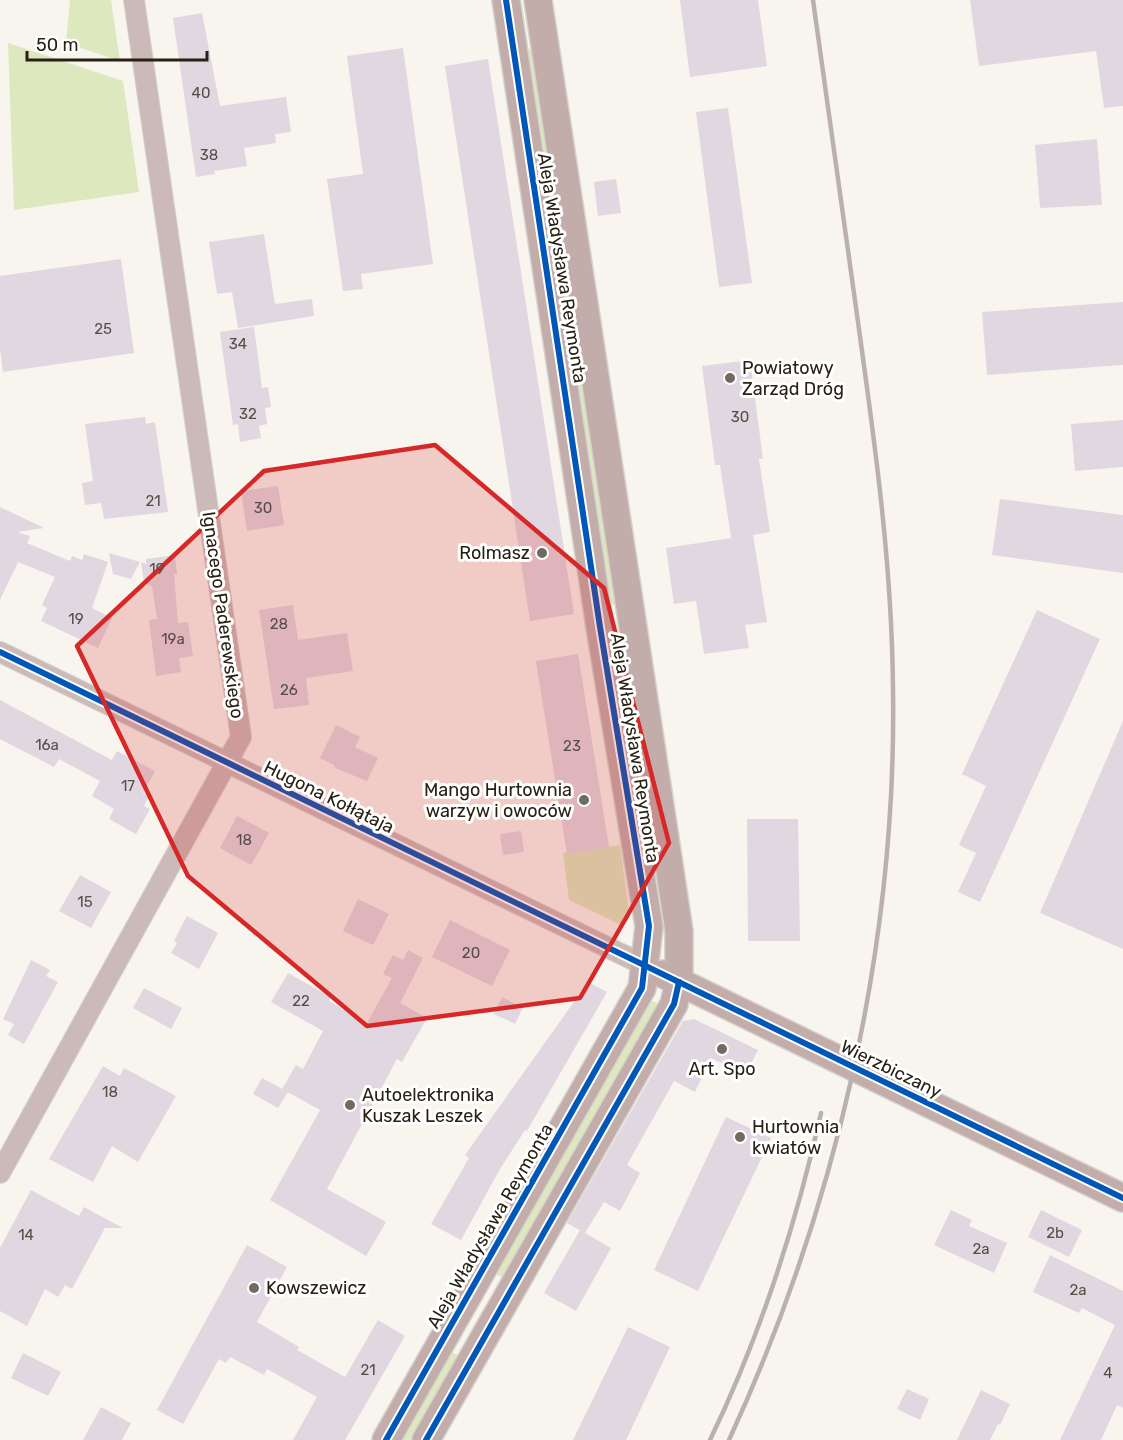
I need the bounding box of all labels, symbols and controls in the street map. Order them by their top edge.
scale bar [27,24,207,62]
text: 50 m [36,34,79,56]
house number: 40 [192,84,210,102]
house number: 38 [200,146,218,164]
street label: Aleja Władysława Reymonta [533,151,591,385]
house number: 25 [94,320,112,338]
house number: 34 [229,335,247,353]
place label: Powiatowy Zarząd Dróg [742,357,844,400]
marker: Powiatowy Zarząd Dróg [723,371,737,385]
house number: 32 [239,405,257,423]
house number: 30 [731,408,749,426]
house number: 21 [145,492,161,510]
house number: 30 [254,499,272,517]
street label: Ignacego Paderewskiego [198,510,248,720]
place label: Rolmasz [459,542,530,564]
marker: Rolmasz [535,546,549,560]
house number: 19 [149,560,165,578]
house number: 19 [68,610,84,628]
house number: 28 [270,615,288,633]
house number: 19a [161,630,185,648]
street label: Aleja Władysława Reymonta [606,631,664,865]
house number: 26 [280,681,298,699]
house number: 16a [35,736,59,754]
house number: 23 [563,737,581,755]
street label: Hugona Kołłątaja [260,756,398,838]
house number: 17 [121,777,135,795]
place label: Mango Hurtownia warzyw i owoców [424,779,572,822]
marker: Mango Hurtownia warzyw i owoców [577,793,591,807]
house number: 18 [236,831,252,849]
house number: 15 [77,893,93,911]
house number: 20 [462,944,480,962]
house number: 22 [292,992,310,1010]
street label: Wierzbiczany [837,1035,945,1103]
marker: Art. Spo [715,1042,729,1056]
place label: Art. Spo [688,1058,756,1080]
house number: 18 [102,1083,118,1101]
place label: Autoelektronika Kuszak Leszek [362,1084,494,1127]
marker: Autoelektronika Kuszak Leszek [343,1098,357,1112]
place label: Hurtownia kwiatów [752,1116,839,1159]
street label: Aleja Władysława Reymonta [422,1120,558,1332]
marker: Hurtownia kwiatów [733,1130,747,1144]
house number: 2b [1046,1224,1064,1242]
house number: 14 [18,1226,34,1244]
house number: 2a [972,1240,990,1258]
place label: Kowszewicz [266,1277,367,1299]
marker: Kowszewicz [247,1281,261,1295]
house number: 2a [1069,1281,1087,1299]
house number: 21 [360,1361,376,1379]
house number: 4 [1103,1364,1113,1382]

